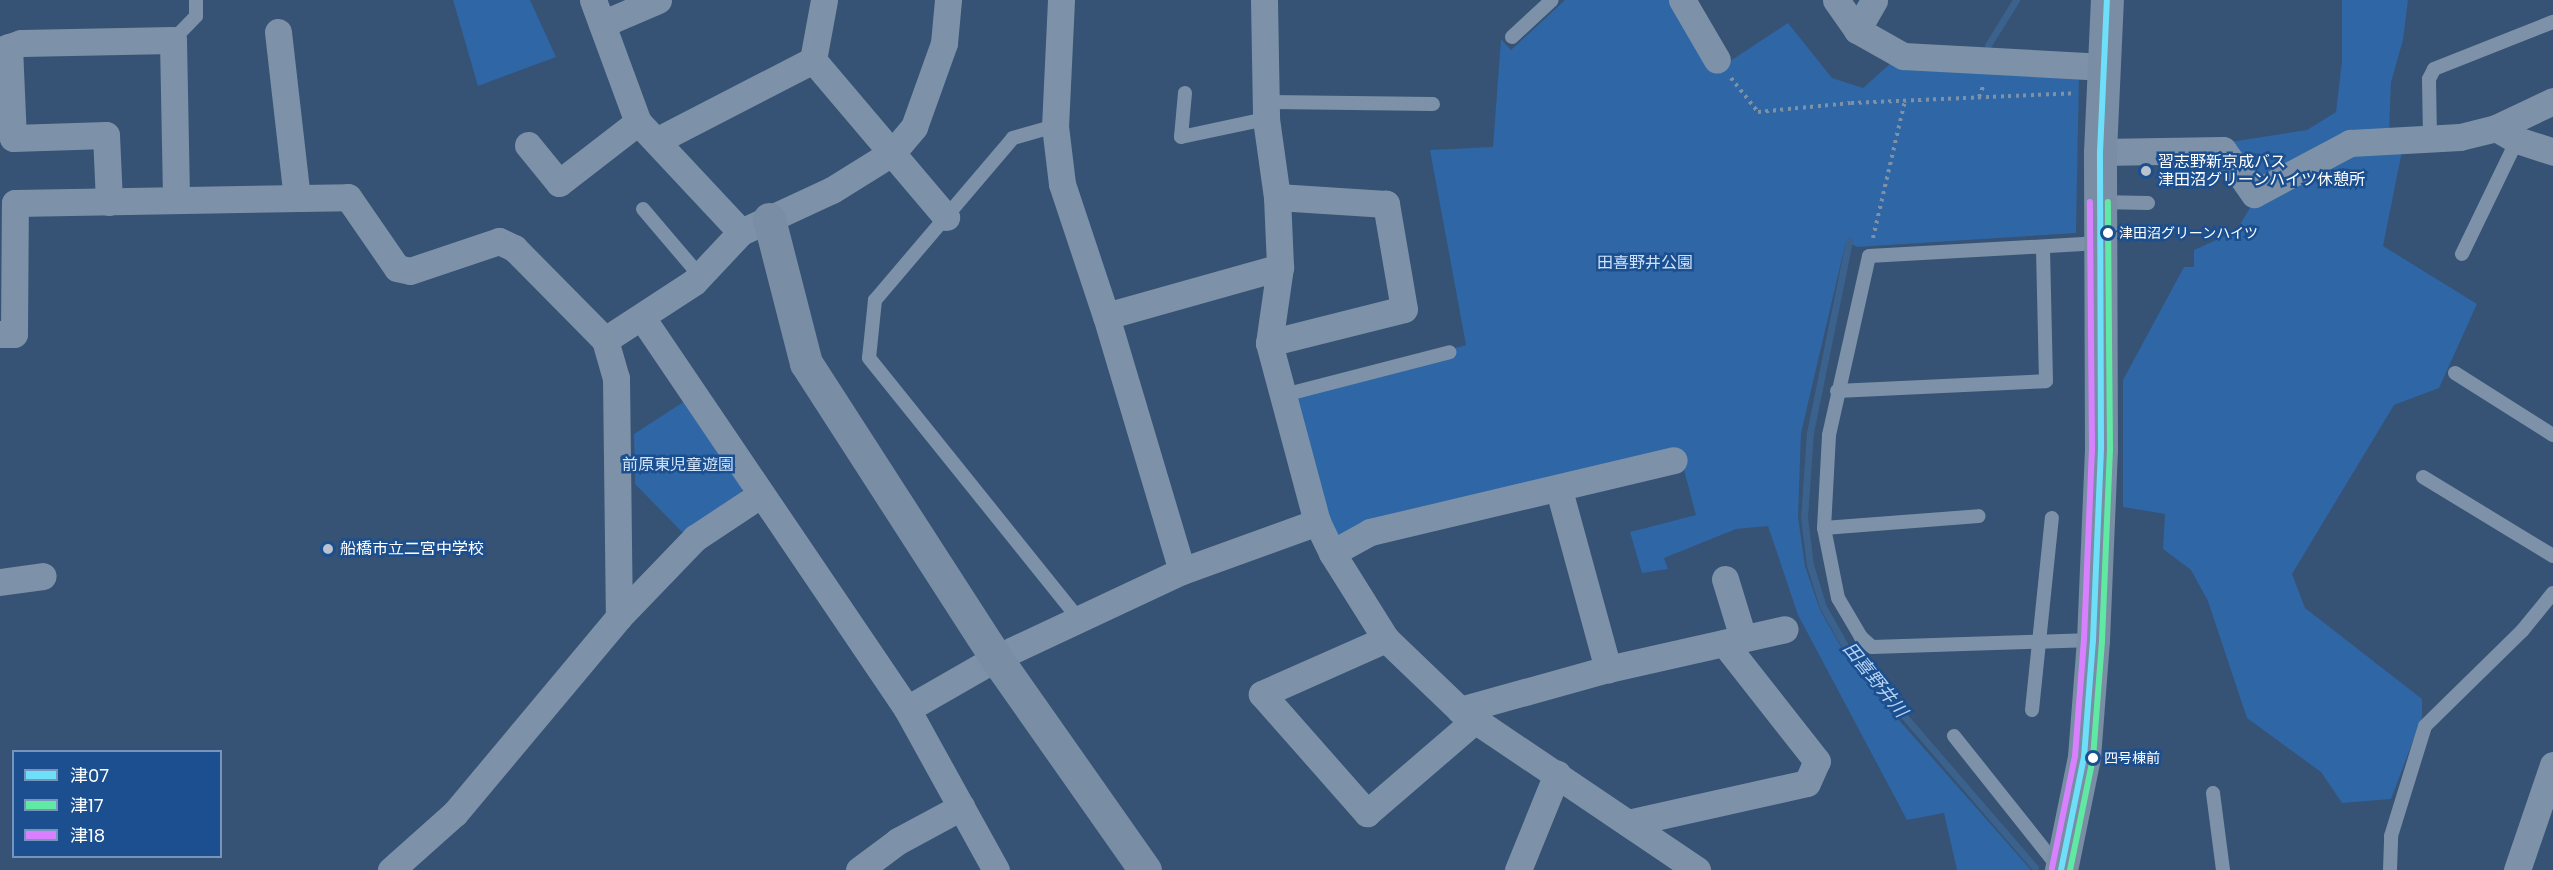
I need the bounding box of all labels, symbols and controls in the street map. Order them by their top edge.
place label: 習志野新京成バス 津田沼グリーンハイツ休憩所 [2158,152,2366,190]
marker: 習志野新京成バス 津田沼グリーンハイツ休憩所 [2139,164,2153,178]
place label: 津田沼グリーンハイツ [2119,225,2259,241]
marker: 津田沼グリーンハイツ [2102,227,2114,239]
park label: 田喜野井公園 [1597,253,1693,273]
park label: 前原東児童遊園 [622,455,734,475]
place label: 船橋市立二宮中学校 [340,539,484,559]
marker: 船橋市立二宮中学校 [321,542,335,556]
water label: 田喜野井川 [1838,638,1912,722]
legend [12,750,222,858]
place label: 四号棟前 [2104,750,2160,766]
marker: 四号棟前 [2087,752,2099,764]
text: 津07 [70,763,109,788]
text: 津17 [70,793,104,818]
text: 津18 [70,823,105,848]

